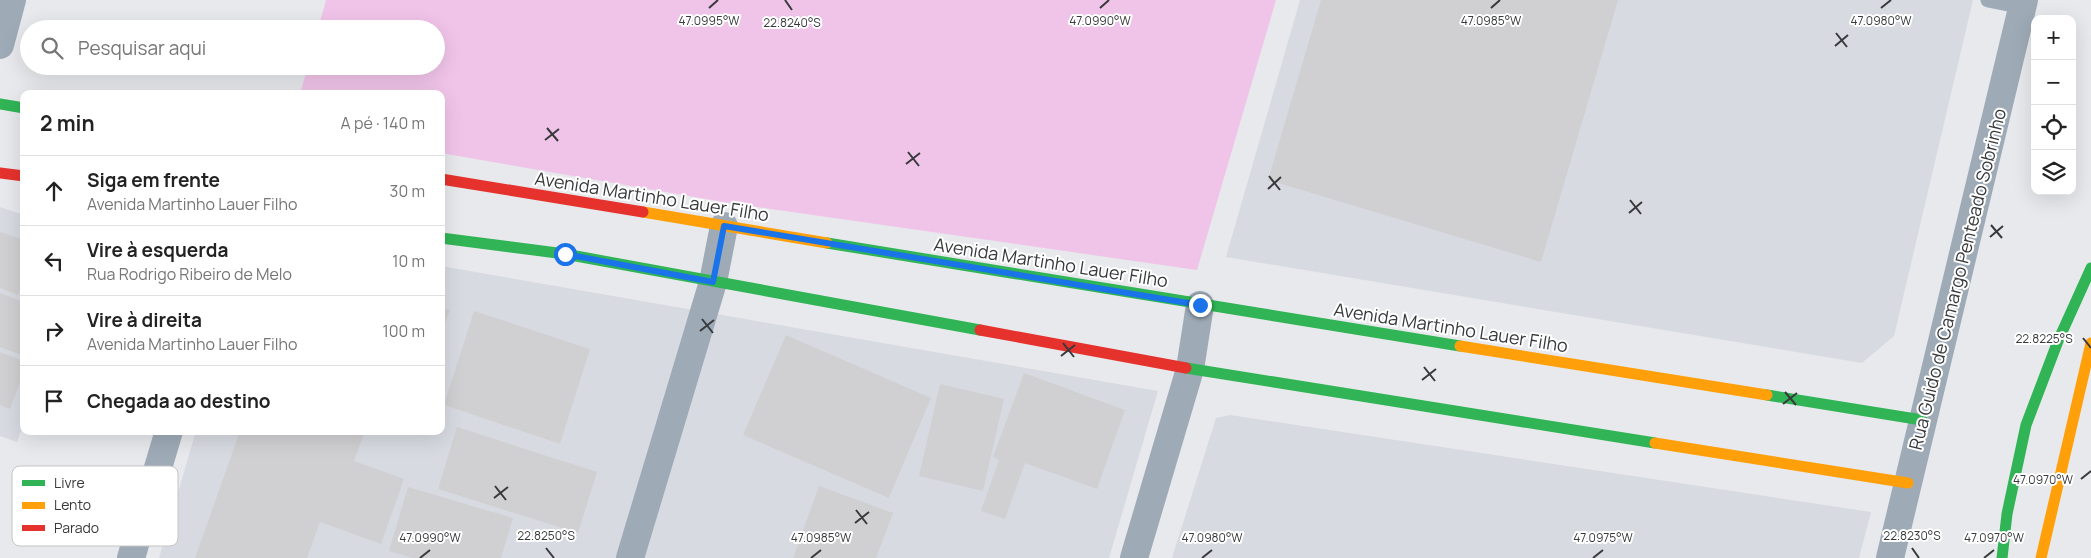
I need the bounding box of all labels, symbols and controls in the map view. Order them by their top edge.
text: 47.0995°W [678,12,740,29]
text: 47.0990°W [1069,12,1132,29]
text: 47.0985°W [1461,12,1522,29]
text: 47.0980°W [1850,12,1912,29]
text: 22.8240°S [763,14,821,31]
map controls [2031,15,2076,195]
button: + [2031,15,2076,60]
search box [20,20,445,75]
icon: search [38,34,66,62]
text: Pesquisar aqui [78,35,206,61]
button: − [2031,60,2076,105]
button: locate [2031,105,2076,150]
street label: Rua Guido de Camargo Penteado Sobrinho [1903,106,2011,452]
text: 2 min [40,109,95,137]
text: A pé · 140 m [341,112,425,134]
button: layers [2031,150,2076,195]
street label: Avenida Martinho Lauer Filho [533,166,771,226]
text: Siga em frente [87,167,220,193]
icon: ahead [40,177,68,205]
text: 30 m [390,180,425,202]
text: Avenida Martinho Lauer Filho [87,193,298,215]
street label: Avenida Martinho Lauer Filho [932,232,1170,292]
text: Vire à esquerda [87,237,228,263]
route start [554,243,577,266]
icon: left [40,247,68,275]
text: 10 m [392,250,425,272]
text: Rua Rodrigo Ribeiro de Melo [87,263,292,285]
route end [1189,294,1212,317]
street label: Avenida Martinho Lauer Filho [1332,297,1570,357]
text: Vire à direita [87,307,202,333]
icon: right [40,317,68,345]
text: 100 m [382,320,425,342]
text: 22.8225°S [2015,330,2073,347]
text: Avenida Martinho Lauer Filho [87,333,298,355]
icon: arrive [40,387,68,415]
text: Chegada ao destino [87,388,270,414]
legend [12,466,178,546]
text: 47.0970°W [2013,471,2074,488]
text: Livre [54,473,85,492]
text: Lento [54,495,91,514]
text: Parado [54,518,99,537]
text: 22.8250°S [517,527,575,544]
text: 22.8230°S [1883,527,1941,544]
text: 47.0990°W [399,529,462,546]
text: 47.0985°W [791,529,852,546]
text: 47.0980°W [1181,529,1243,546]
text: 47.0975°W [1573,529,1634,546]
text: 47.0970°W [1964,529,2025,546]

